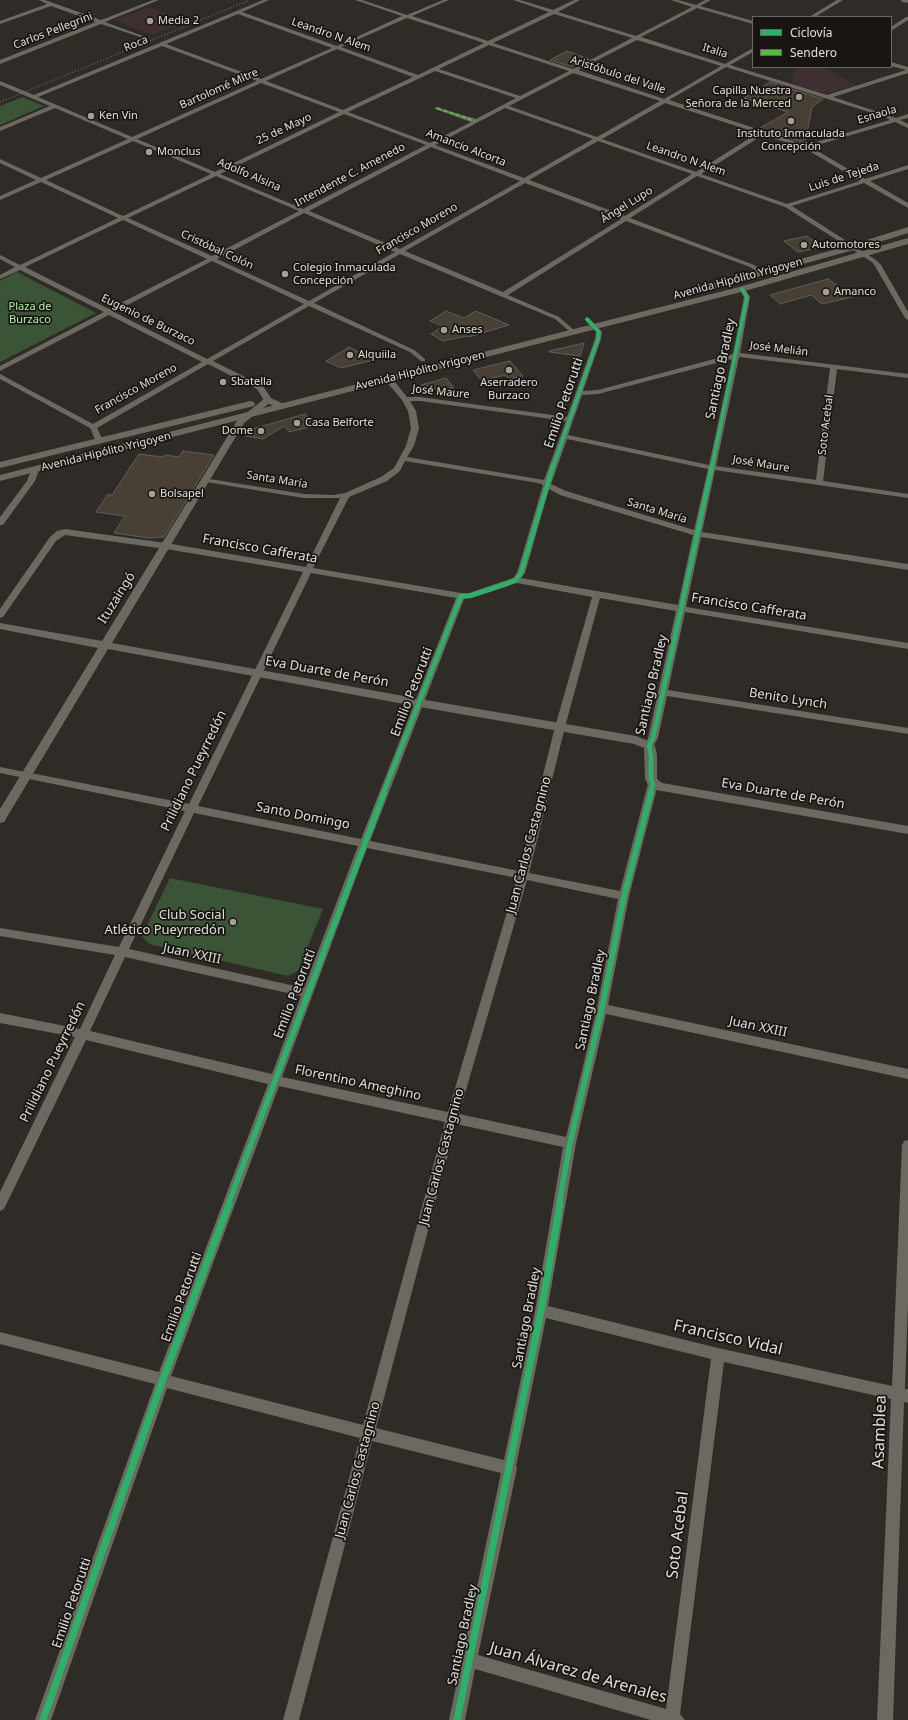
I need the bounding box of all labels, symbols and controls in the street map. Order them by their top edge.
street label: Carlos Pellegrini [12,10,94,52]
place label: Media 2 [158,14,199,28]
street label: Leandro N Alem [290,15,372,55]
marker: Media 2 [145,16,155,26]
legend [752,16,892,68]
text: Ciclovía [790,24,832,41]
street label: Roca [122,33,150,55]
street label: Italia [701,41,729,61]
text: Sendero [790,44,837,61]
street label: Aristóbulo del Valle [569,53,667,97]
street label: Bartolomé Mitre [178,66,260,112]
place label: Capilla Nuestra Señora de la Merced [685,84,791,110]
marker: Capilla Nuestra Señora de la Merced [794,92,804,102]
street label: Esnaola [856,103,898,127]
place label: Ken Vin [99,109,138,123]
street label: 25 de Mayo [254,110,314,148]
marker: Ken Vin [86,111,96,121]
marker: Instituto Inmaculada Concepción [786,116,796,126]
street label: Amancio Alcorta [424,127,508,169]
place label: Instituto Inmaculada Concepción [737,127,845,153]
street label: Leandro N Alem [645,139,727,179]
street label: Intendente C. Amenedo [293,140,407,210]
place label: Monclus [157,145,201,159]
marker: Monclus [144,147,154,157]
street label: Adolfo Alsina [215,156,283,194]
street label: Luis de Tejeda [807,159,881,195]
street label: Ángel Lupo [599,184,655,226]
street label: Francisco Moreno [374,200,460,258]
street label: Cristóbal Colón [179,227,255,273]
place label: Automotores [812,238,880,252]
marker: Automotores [799,240,809,250]
street label: Avenida Hipólito Yrigoyen [672,255,804,303]
place label: Colegio Inmaculada Concepción [293,261,396,287]
marker: Colegio Inmaculada Concepción [280,269,290,279]
place label: Amanco [834,285,876,299]
marker: Amanco [821,287,831,297]
street label: Eugenio de Burzaco [99,292,197,348]
park label: Plaza de Burzaco [9,300,51,326]
street label: Santiago Bradley [703,317,739,421]
place label: Anses [452,323,483,337]
marker: Anses [439,325,449,335]
street label: José Melián [749,339,809,359]
place label: Alquiila [358,348,396,362]
street label: Avenida Hipólito Yrigoyen [354,349,486,393]
marker: Alquiila [345,350,355,360]
street label: Emilio Petorutti [541,356,587,450]
street label: Francisco Moreno [93,361,179,417]
marker: Aserradero Burzaco [504,365,514,375]
place label: Sbatella [231,375,272,389]
place label: Aserradero Burzaco [480,376,538,402]
marker: Sbatella [218,377,228,387]
street label: José Maure [412,382,470,402]
street label: Soto Acebal [816,394,836,456]
place label: Casa Belforte [305,416,374,430]
marker: Casa Belforte [292,418,302,428]
place label: Dome [222,424,253,438]
marker: Dome [256,426,266,436]
street label: Avenida Hipólito Yrigoyen [40,430,172,474]
street label: José Maure [732,453,790,475]
street label: Santa María [245,469,309,491]
place label: Bolsapel [160,487,204,501]
marker: Bolsapel [147,489,157,499]
street label: Santa María [626,496,688,526]
street label: Francisco Cafferata [201,531,319,567]
street label: Ituzaingó [95,569,139,627]
street label: Francisco Cafferata [690,590,808,624]
street label: Santiago Bradley [633,633,671,737]
street label: Emilio Petorutti [388,645,436,739]
street label: Eva Duarte de Perón [264,653,390,691]
street label: Benito Lynch [748,685,828,713]
street label: Prilidiano Pueyrredón [158,708,230,834]
street label: Juan Carlos Castagnino [503,775,555,915]
street label: Eva Duarte de Perón [720,775,846,813]
street label: Santo Domingo [255,799,351,833]
place label: Club Social Atlético Pueyrredón [104,907,225,938]
marker: Club Social Atlético Pueyrredón [228,917,238,927]
street label: Juan XXIII [162,940,222,968]
street label: Emilio Petorutti [271,947,319,1041]
street label: Santiago Bradley [573,948,609,1052]
street label: Prilidiano Pueyrredón [17,999,89,1125]
street label: Juan XXIII [728,1013,788,1041]
street label: Florentino Ameghino [293,1062,423,1104]
street label: Juan Carlos Castagnino [416,1087,468,1227]
street label: Emilio Petorutti [158,1250,206,1344]
street label: Santiago Bradley [510,1266,544,1370]
street label: Francisco Vidal [672,1316,784,1360]
street label: Asamblea [869,1395,891,1469]
street label: Juan Carlos Castagnino [332,1400,384,1540]
street label: Soto Acebal [663,1490,693,1580]
street label: Emilio Petorutti [49,1556,95,1650]
street label: Santiago Bradley [445,1583,481,1687]
street label: Juan Álvarez de Arenales [487,1638,669,1708]

